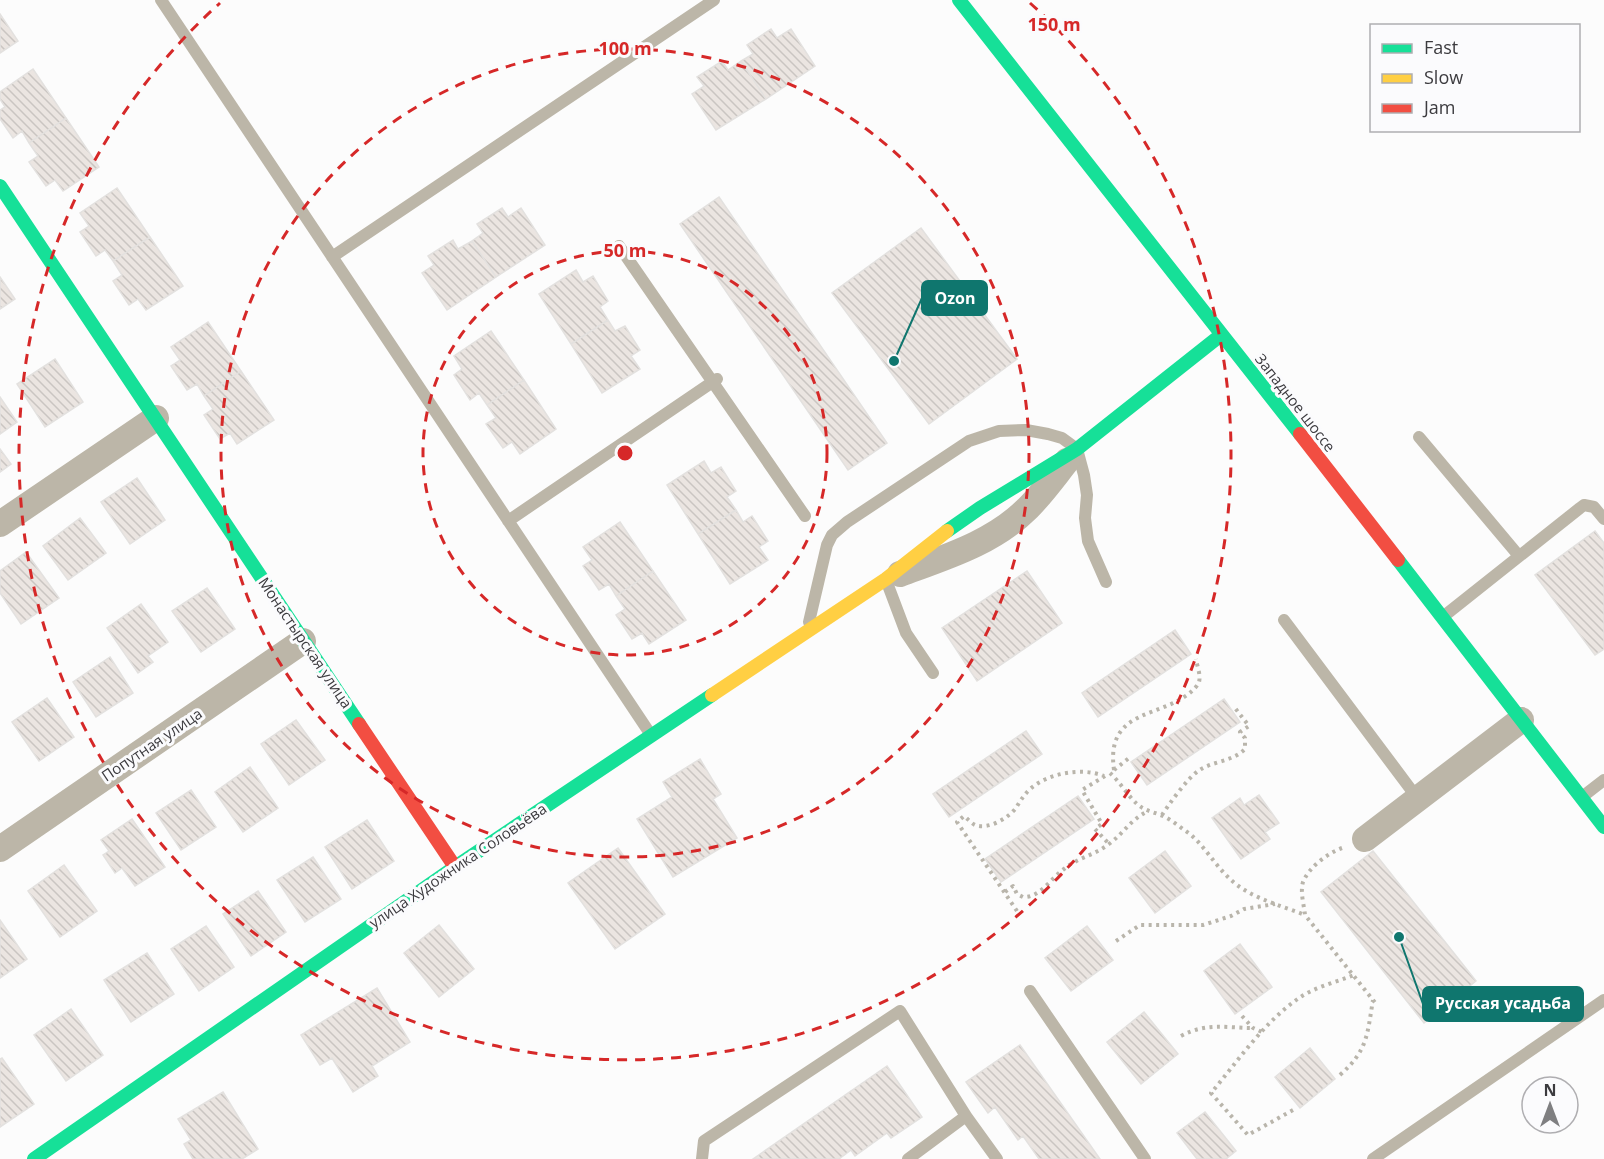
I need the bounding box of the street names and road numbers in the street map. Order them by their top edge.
street label: Западное шоссе [1251,349,1340,456]
street label: Монастырская улица [254,573,357,712]
street label: Попутная улица [97,703,206,785]
street label: улица Художника Соловьёва [365,798,550,932]

